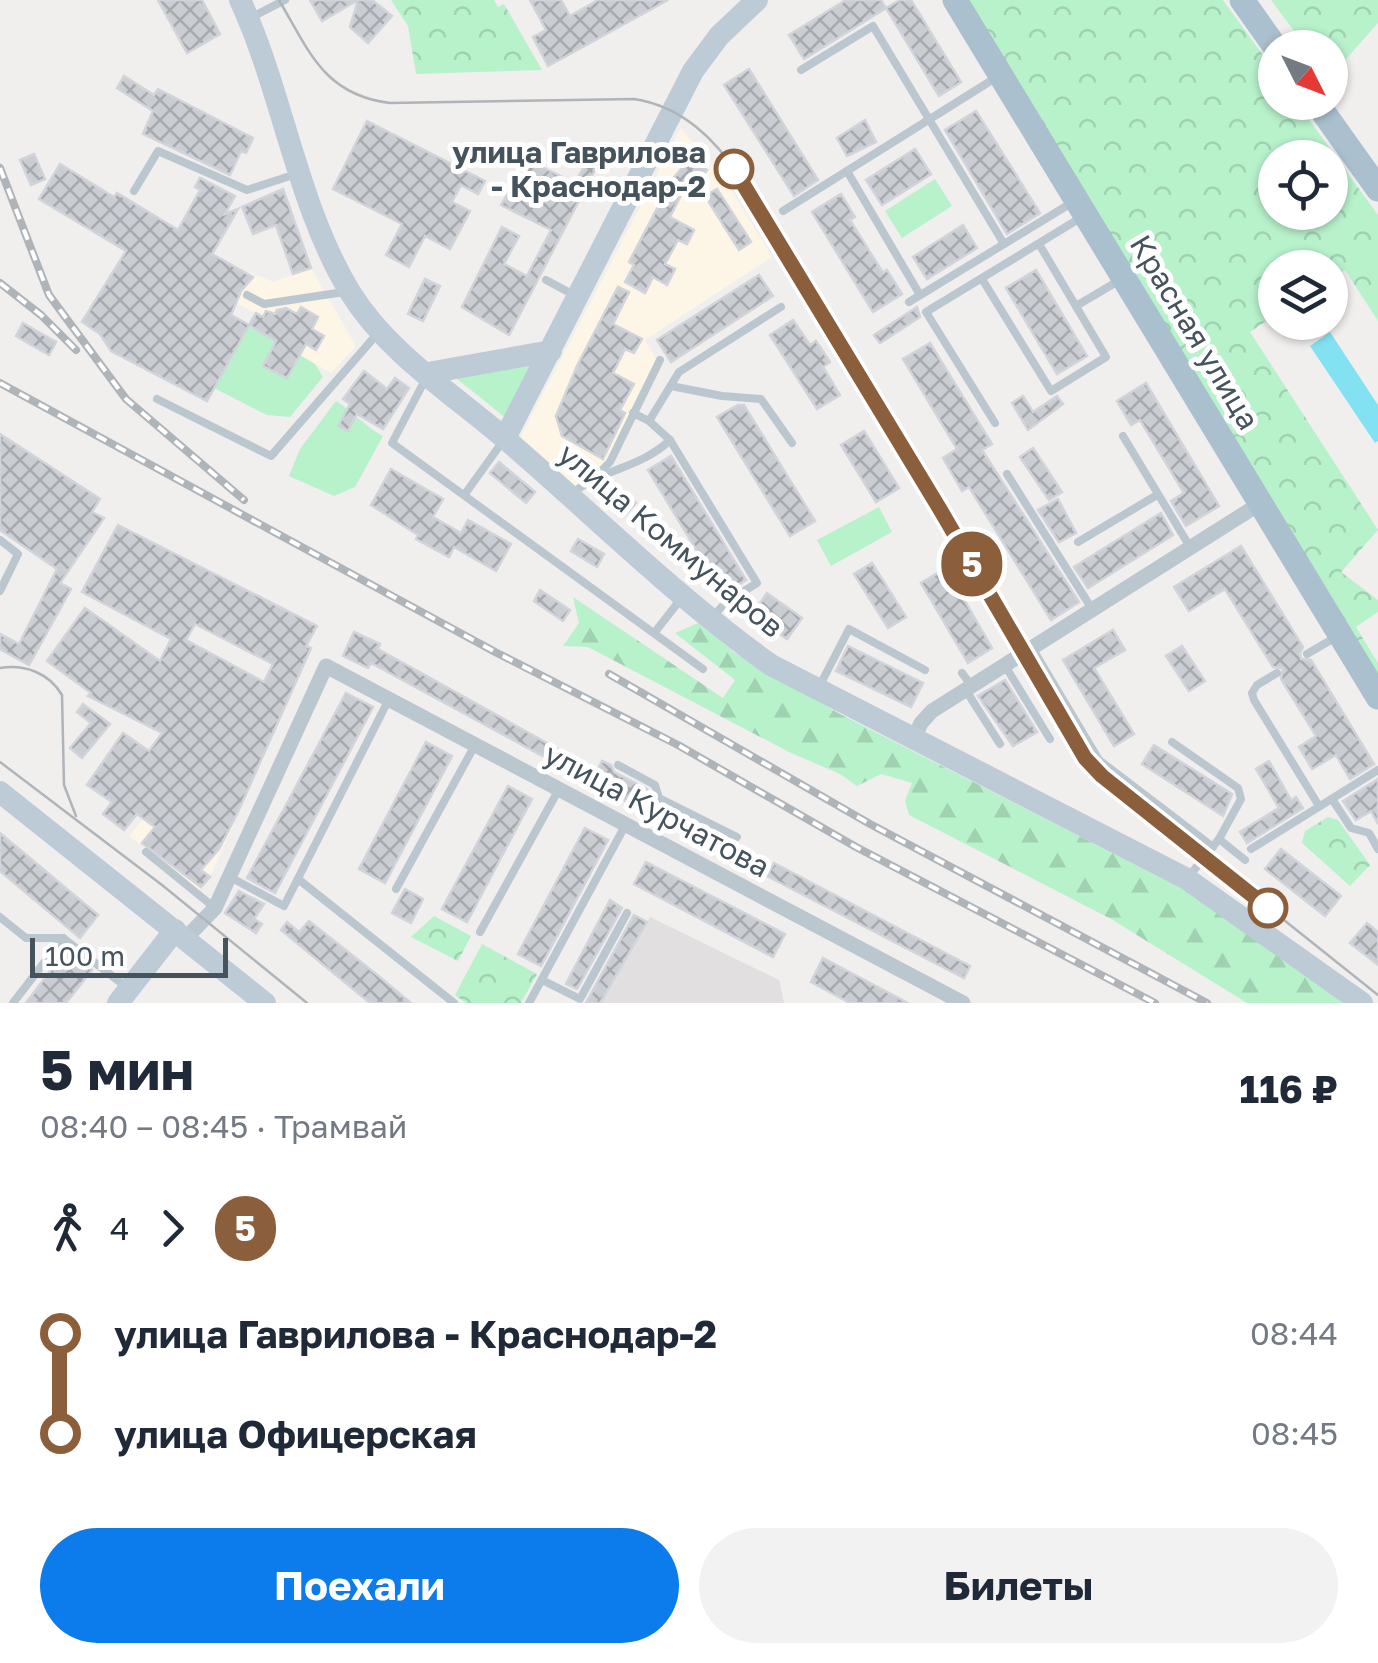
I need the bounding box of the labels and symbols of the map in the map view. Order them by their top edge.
north arrow [1258,30,1348,120]
place label: улица Гаврилова - Краснодар-2 [452,134,706,204]
marker: улица Гаврилова - Краснодар-2 [715,150,753,188]
street label: Красная улица [1123,228,1267,436]
street label: улица Коммунаров [551,435,791,645]
line badge: 5 [940,532,1004,596]
street label: улица Курчатова [538,735,776,885]
unlabelled marker [1249,889,1287,927]
scale bar [30,933,228,978]

